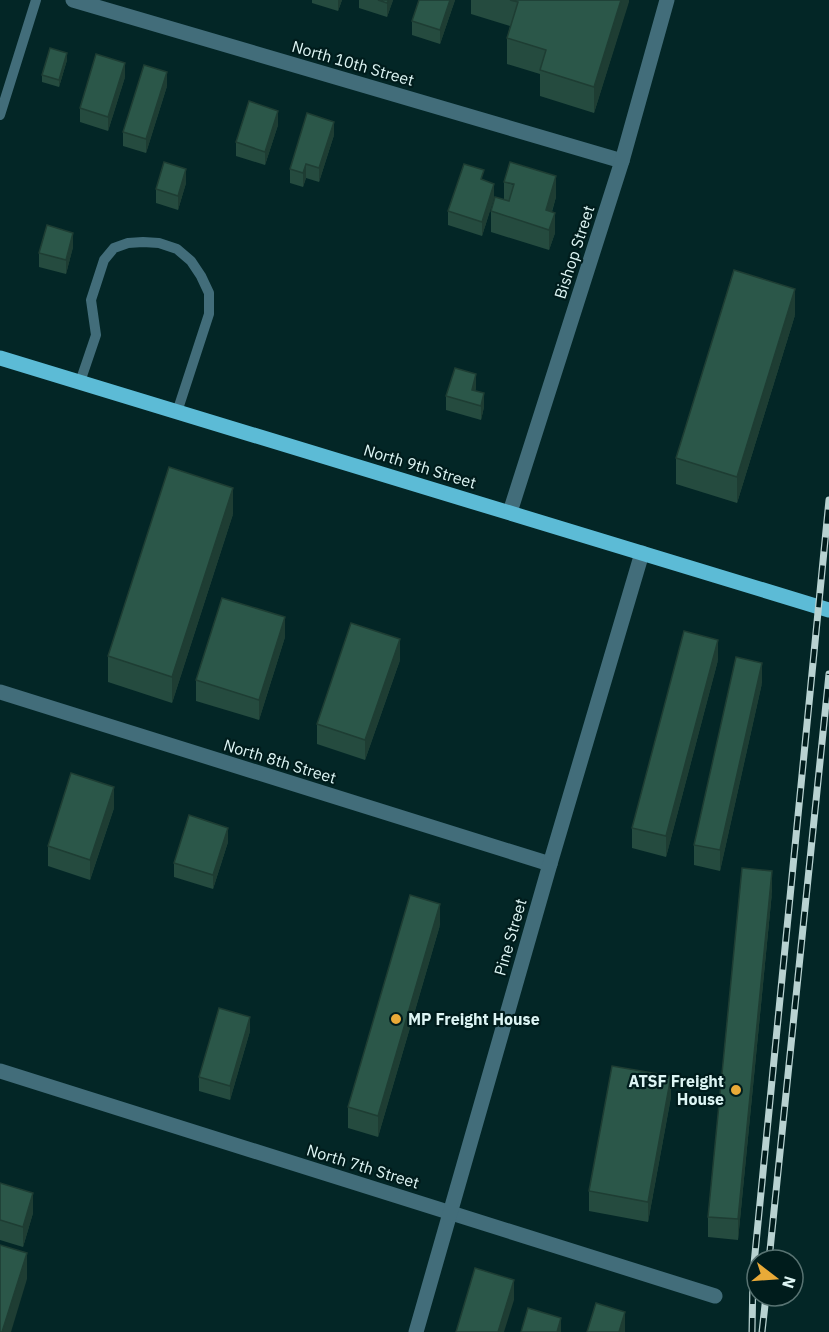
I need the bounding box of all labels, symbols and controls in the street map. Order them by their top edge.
street label: North 10th Street [290,36,416,90]
street label: Bishop Street [549,203,599,301]
street label: North 9th Street [361,439,479,493]
street label: North 8th Street [221,734,339,788]
street label: Pine Street [489,896,531,978]
place label: MP Freight House [408,1009,540,1029]
marker: MP Freight House [389,1012,403,1026]
place label: ATSF Freight House [628,1071,724,1109]
marker: ATSF Freight House [729,1083,743,1097]
street label: North 7th Street [304,1139,422,1193]
north arrow [745,1248,805,1308]
text: N [778,1274,801,1291]

